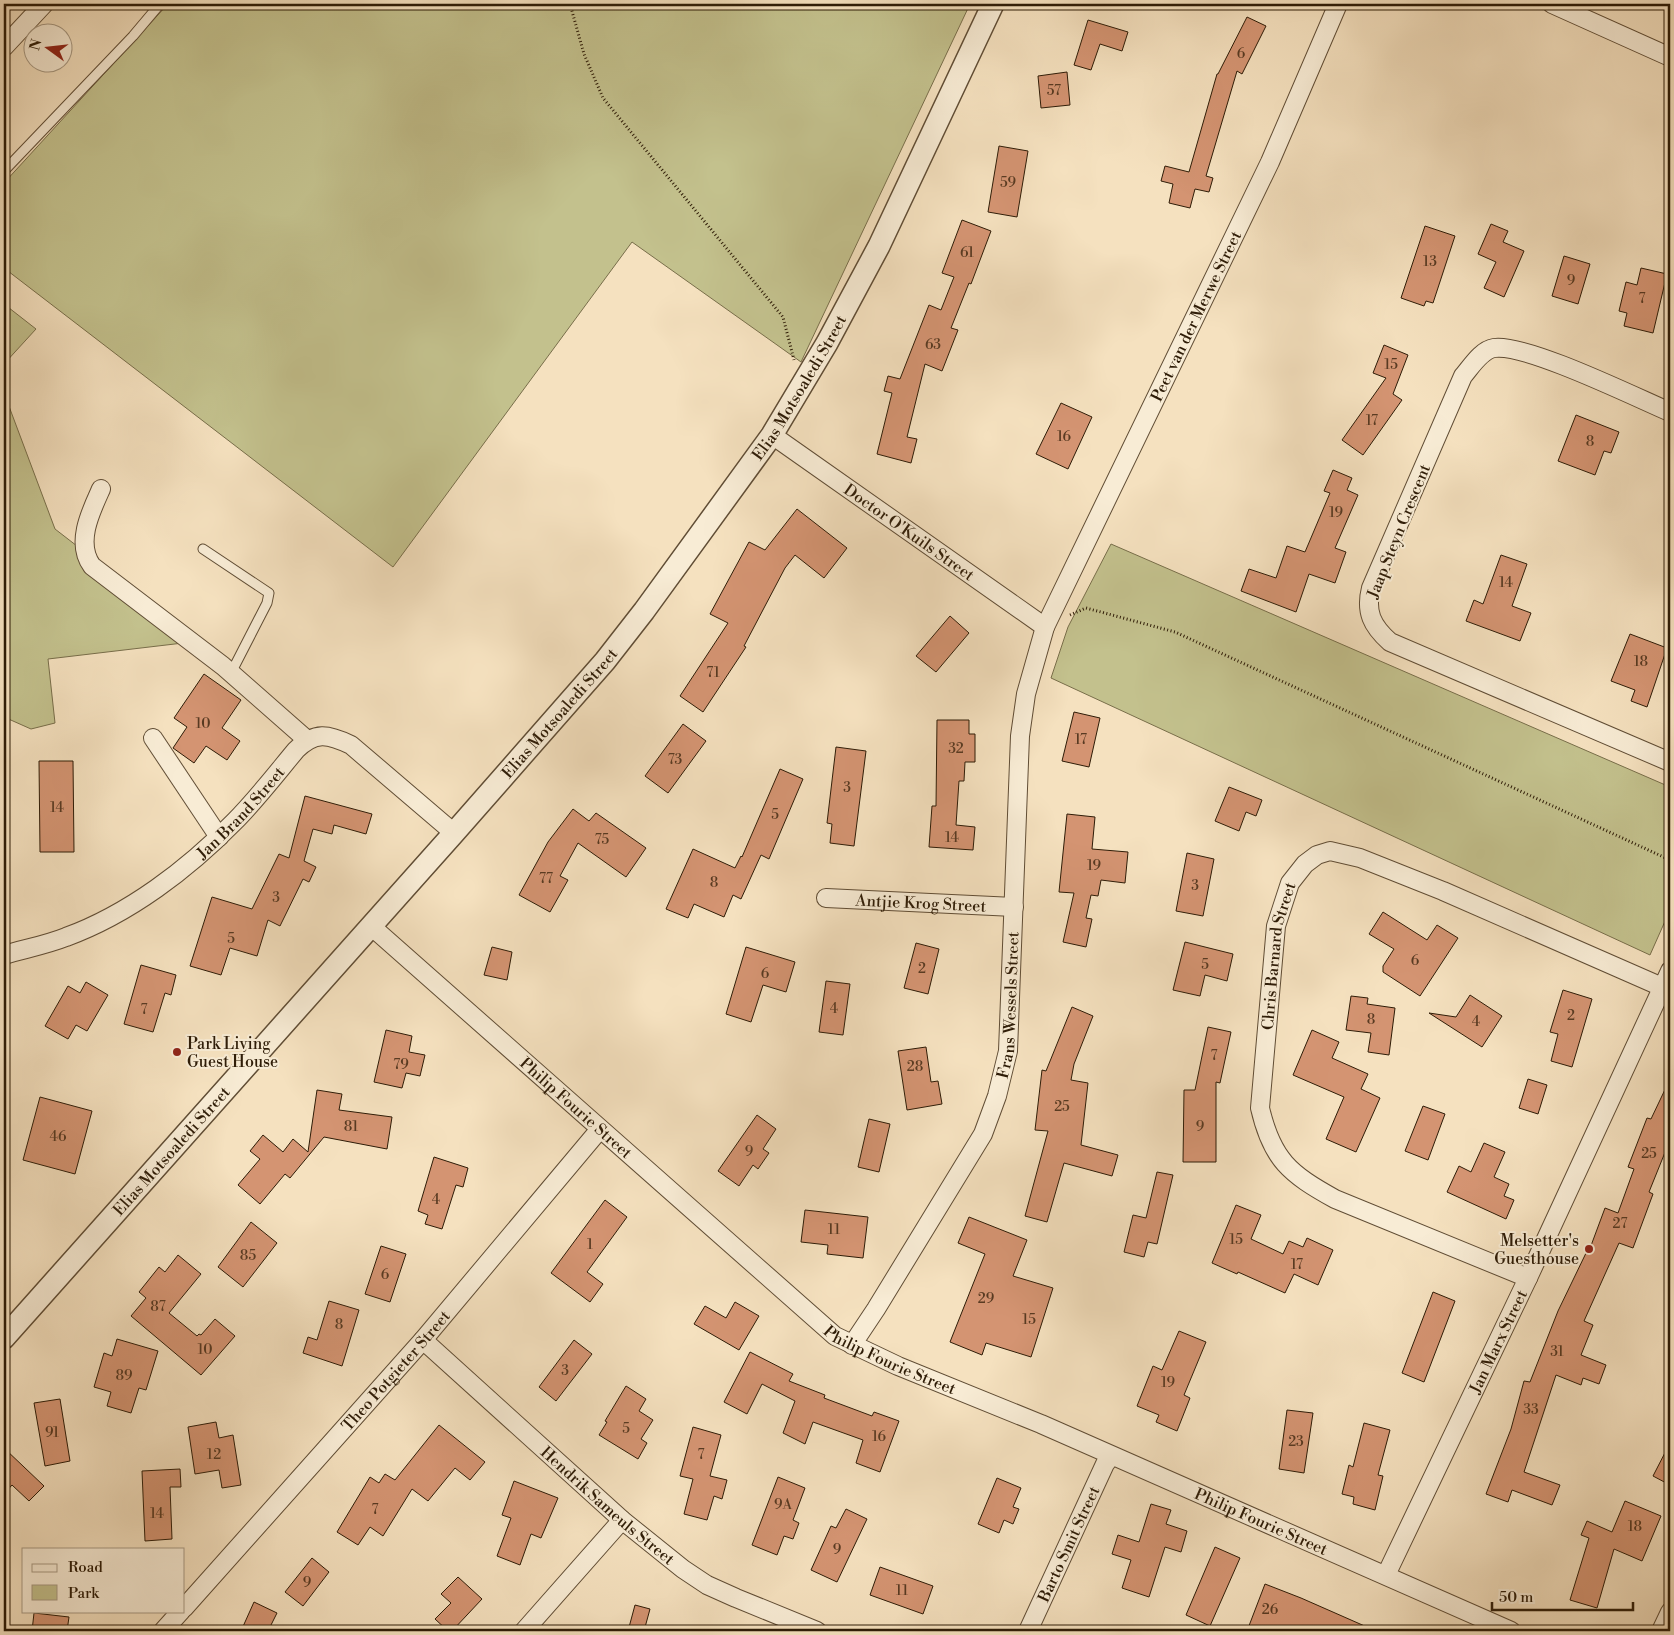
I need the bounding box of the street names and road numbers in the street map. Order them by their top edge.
street label: Peet van der Merwe Street [1147,228,1246,405]
street label: Elias Motsoaledi Street [748,311,851,465]
street label: Jaap Steyn Crescent [1362,461,1435,602]
street label: Doctor O'Kuils Street [840,480,978,585]
street label: Elias Motsoaledi Street [498,644,622,783]
street label: Jan Brand Street [192,763,289,864]
street label: Chris Barnard Street [1258,879,1301,1031]
street label: Antjie Krog Street [854,890,987,917]
street label: Frans Wessels Street [993,931,1024,1081]
street label: Philip Fourie Street [515,1053,636,1163]
street label: Elias Motsoaledi Street [109,1082,235,1220]
street label: Jan Marx Street [1465,1286,1532,1398]
street label: Theo Potgieter Street [338,1306,455,1436]
street label: Philip Fourie Street [819,1321,959,1399]
street label: Hendrik Sameuls Street [536,1442,679,1570]
street label: Barto Smit Street [1033,1483,1105,1606]
street label: Philip Fourie Street [1191,1484,1331,1560]

